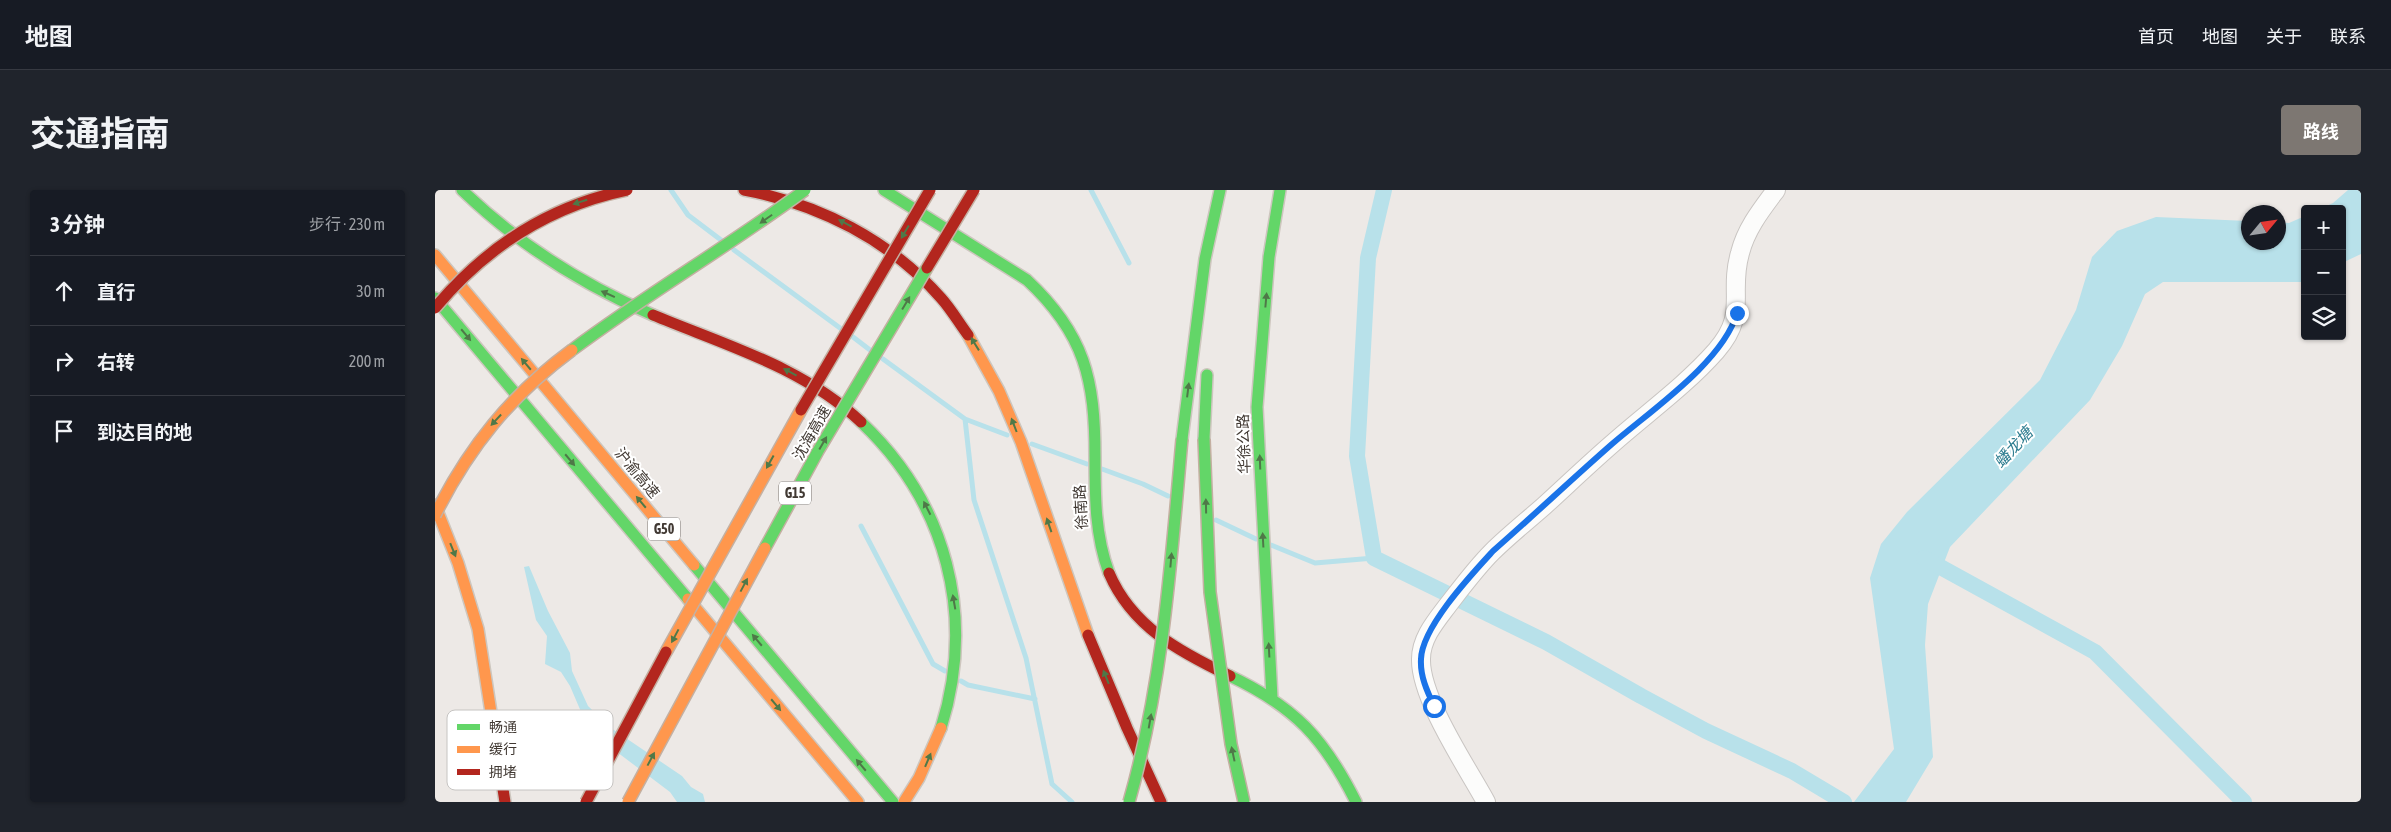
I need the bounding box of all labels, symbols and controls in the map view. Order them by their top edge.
text: 地图 [25,23,73,50]
text: 首页 [2138,26,2174,47]
text: 地图 [2202,26,2238,47]
text: 关于 [2266,26,2302,47]
text: 联系 [2330,26,2366,47]
button: 路线 [2281,105,2361,155]
text: 交通指南 [30,113,170,153]
one-way arrow [572,199,587,207]
north arrow [2241,205,2286,250]
map controls [2301,205,2346,340]
button: + [2301,205,2346,250]
text: 3 分钟 [50,212,105,236]
one-way arrow [759,214,772,224]
text: 步行 · 230 m [309,215,385,233]
one-way arrow [838,219,853,227]
one-way arrow [900,225,909,238]
button: − [2301,250,2346,295]
icon: ahead [50,277,78,305]
text: 直行 [97,281,135,303]
text: 30 m [356,282,385,300]
one-way arrow [601,289,615,297]
one-way arrow [1262,292,1270,308]
button: layers [2301,295,2346,340]
one-way arrow [901,296,910,309]
route end [1726,302,1749,325]
one-way arrow [461,329,472,342]
one-way arrow [970,338,980,351]
icon: right [50,347,78,375]
text: 右转 [97,351,135,373]
text: 200 m [349,352,385,370]
one-way arrow [521,358,532,370]
one-way arrow [782,368,797,376]
one-way arrow [1185,382,1193,398]
street label: 沈海高速 [789,403,834,463]
one-way arrow [490,414,502,426]
street label: 华徐公路 [1234,414,1253,474]
icon: arrive [50,417,78,445]
one-way arrow [1010,417,1018,432]
text: 到达目的地 [97,421,192,443]
water label: 蟠龙塘 [1990,421,2038,471]
one-way arrow [819,435,827,450]
street label: 沪渝高速 [612,444,663,501]
one-way arrow [565,453,576,466]
one-way arrow [1255,454,1263,470]
one-way arrow [766,455,774,470]
road number: G15 [779,482,811,504]
street label: 徐南路 [1071,484,1090,530]
one-way arrow [636,496,647,509]
one-way arrow [1201,498,1209,514]
one-way arrow [923,501,931,516]
road number: G50 [648,518,680,540]
one-way arrow [1045,518,1052,533]
one-way arrow [1259,532,1267,548]
one-way arrow [449,543,457,558]
one-way arrow [1167,552,1175,568]
one-way arrow [740,577,748,592]
one-way arrow [949,593,957,609]
one-way arrow [671,628,679,643]
one-way arrow [751,634,762,647]
one-way arrow [1265,642,1273,658]
one-way arrow [1102,669,1110,684]
route start [1423,695,1446,718]
one-way arrow [770,699,782,711]
legend [447,710,613,790]
one-way arrow [1146,713,1154,729]
text: 畅通 [489,719,517,735]
text: 缓行 [489,741,517,757]
one-way arrow [1229,746,1237,762]
one-way arrow [647,752,655,766]
one-way arrow [925,753,933,767]
one-way arrow [856,758,867,771]
text: 拥堵 [489,764,517,780]

